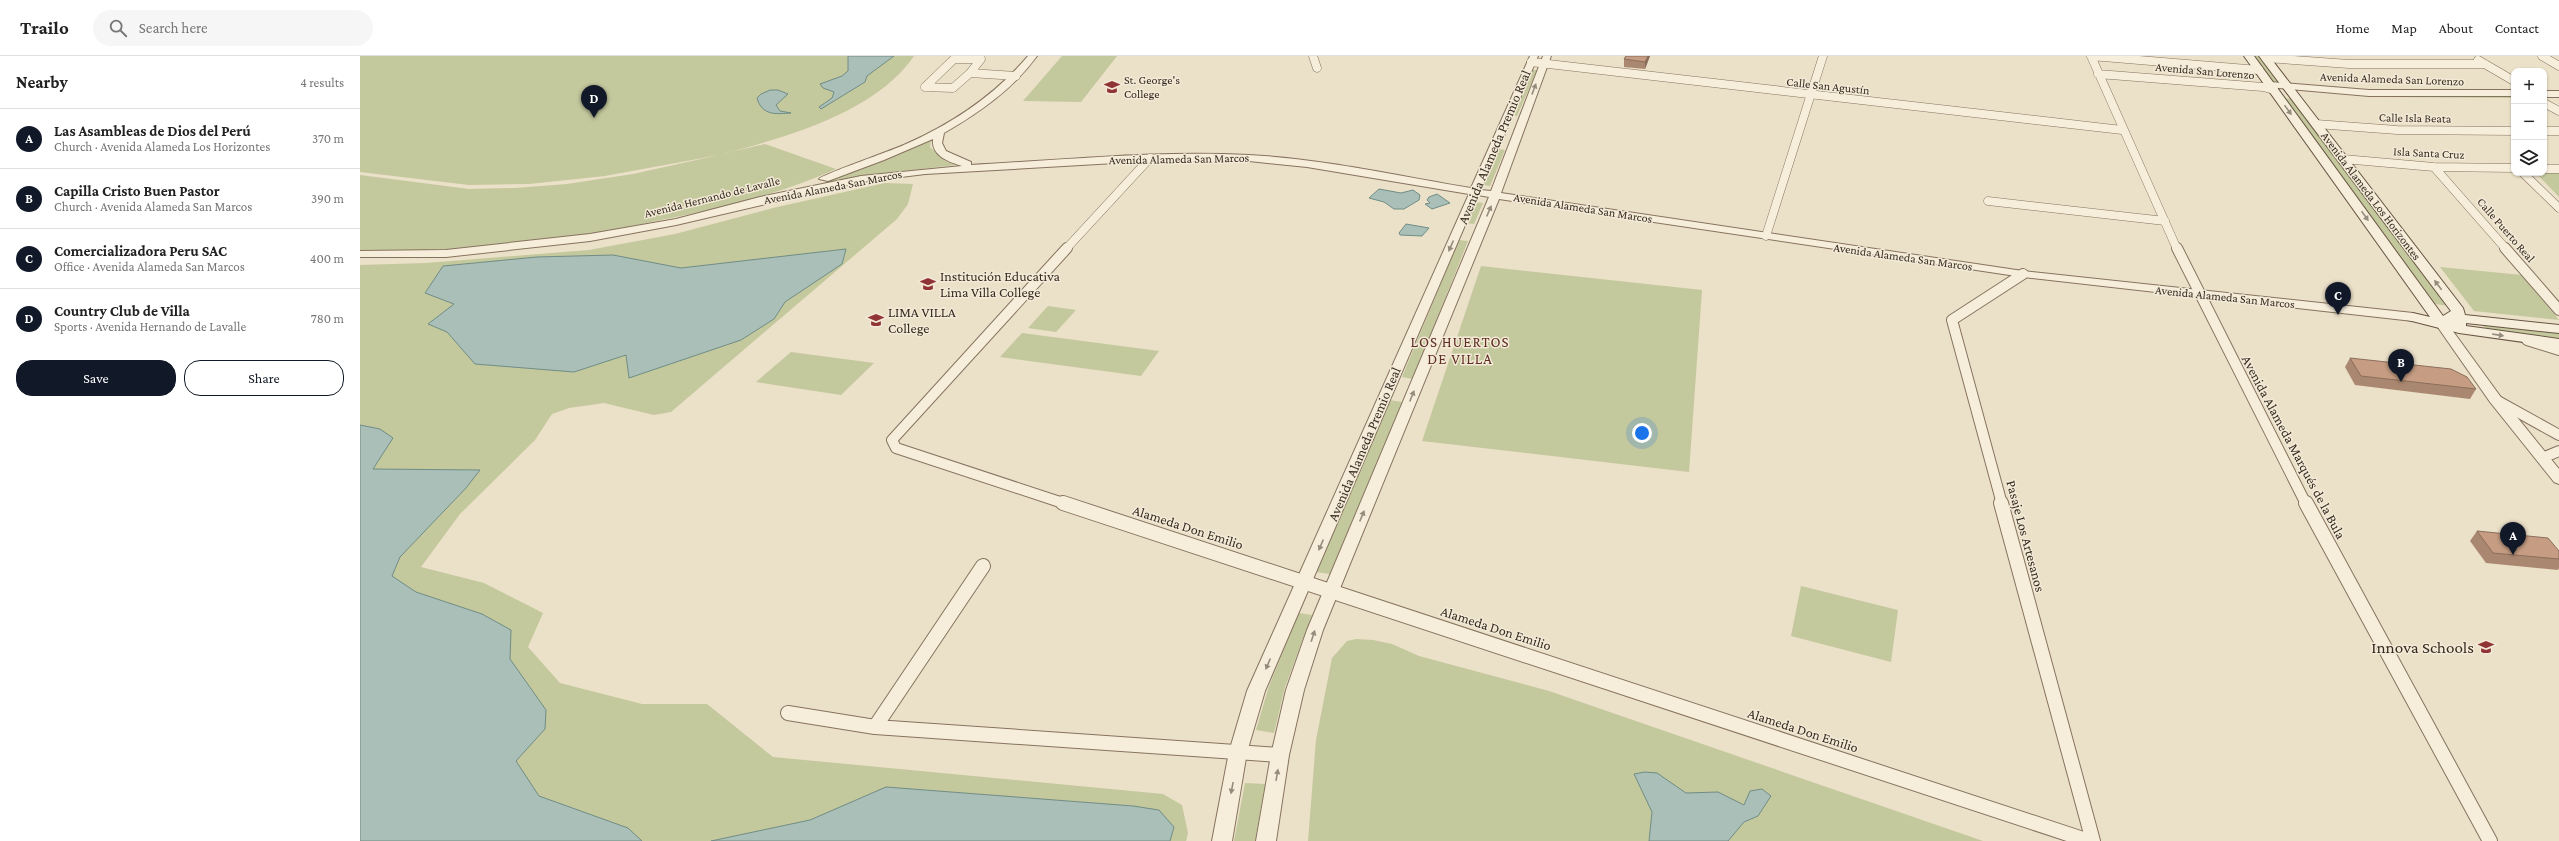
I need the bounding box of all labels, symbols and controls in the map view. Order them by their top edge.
search box [93,10,373,46]
text: Trailo [20,17,69,38]
icon: search [107,17,129,39]
text: Search here [139,20,208,36]
text: Home [2336,20,2369,36]
text: Map [2391,20,2417,36]
text: About [2439,20,2473,36]
text: Contact [2495,20,2539,36]
street label: Avenida San Lorenzo [2155,60,2255,82]
street label: Avenida Alameda Premio Real [1454,67,1534,227]
map controls [2511,68,2547,176]
button: + [2511,68,2547,104]
street label: Avenida Alameda San Lorenzo [2320,69,2464,89]
text: Nearby [16,73,68,92]
place label: St. George's College [1124,73,1180,101]
text: 4 results [300,75,344,90]
street label: Calle San Agustín [1786,75,1871,97]
school or university icon: St. George's College [1103,78,1121,96]
one-way arrow [1531,83,1537,95]
pin: D [581,85,607,118]
button: − [2511,104,2547,140]
one-way arrow [2284,105,2292,115]
street label: Calle Isla Beata [2379,110,2452,126]
text: Las Asambleas de Dios del Perú [54,123,251,139]
street label: Avenida Alameda Los Horizontes [2318,129,2424,263]
text: A [25,131,33,146]
text: 370 m [312,131,344,146]
text: Church · Avenida Alameda Los Horizontes [54,139,270,154]
button: layers [2511,140,2547,176]
street label: Isla Santa Cruz [2393,144,2465,162]
street label: Avenida Alameda San Marcos [1109,151,1250,167]
street label: Avenida Alameda San Marcos [763,167,904,207]
street label: Avenida Hernando de Lavalle [643,173,781,221]
text: Capilla Cristo Buen Pastor [54,183,220,199]
street label: Avenida Alameda San Marcos [1513,190,1654,226]
text: B [25,191,33,206]
text: 390 m [311,191,344,206]
street label: Calle Puerto Real [2474,195,2538,265]
text: Church · Avenida Alameda San Marcos [54,199,252,214]
one-way arrow [1485,205,1492,217]
one-way arrow [2361,210,2369,221]
one-way arrow [1448,240,1454,251]
street label: Avenida Alameda San Marcos [1832,240,1974,274]
text: Comercializadora Peru SAC [54,243,227,259]
text: C [25,251,33,266]
text: 400 m [310,251,344,266]
text: Office · Avenida Alameda San Marcos [54,259,245,274]
place label: Institución Educativa Lima Villa College [940,268,1061,300]
school or university icon: Institución Educativa Lima Villa College [919,275,937,293]
one-way arrow [2434,280,2443,291]
pin: C [2325,282,2351,315]
street label: Avenida Alameda San Marcos [2154,283,2296,311]
text: Country Club de Villa [54,303,190,319]
place label: LIMA VILLA College [888,304,956,336]
text: D [25,311,33,326]
text: 780 m [311,311,344,326]
school or university icon: LIMA VILLA College [867,311,885,329]
text: Sports · Avenida Hernando de Lavalle [54,319,246,334]
one-way arrow [2492,332,2504,338]
district label: LOS HUERTOS DE VILLA [1410,334,1510,367]
pin: B [2388,349,2414,382]
street label: Avenida Alameda Marqués de la Bula [2239,352,2350,542]
button: Save [16,360,176,396]
button: Share [184,360,344,396]
street label: Avenida Alameda Premio Real [1324,364,1404,524]
one-way arrow [1409,390,1415,401]
your location [1632,423,1652,443]
street label: Pasaje Los Artesanos [2002,478,2049,594]
street label: Alameda Don Emilio [1131,502,1245,552]
one-way arrow [1359,510,1365,521]
pin: A [2500,522,2526,555]
one-way arrow [1318,539,1324,550]
street label: Alameda Don Emilio [1439,603,1553,653]
one-way arrow [1310,629,1316,641]
place label: Innova Schools [2371,638,2474,657]
school or university icon: Innova Schools [2477,638,2495,656]
one-way arrow [1265,658,1271,670]
street label: Alameda Don Emilio [1746,705,1860,755]
one-way arrow [1274,769,1280,781]
one-way arrow [1228,782,1234,794]

